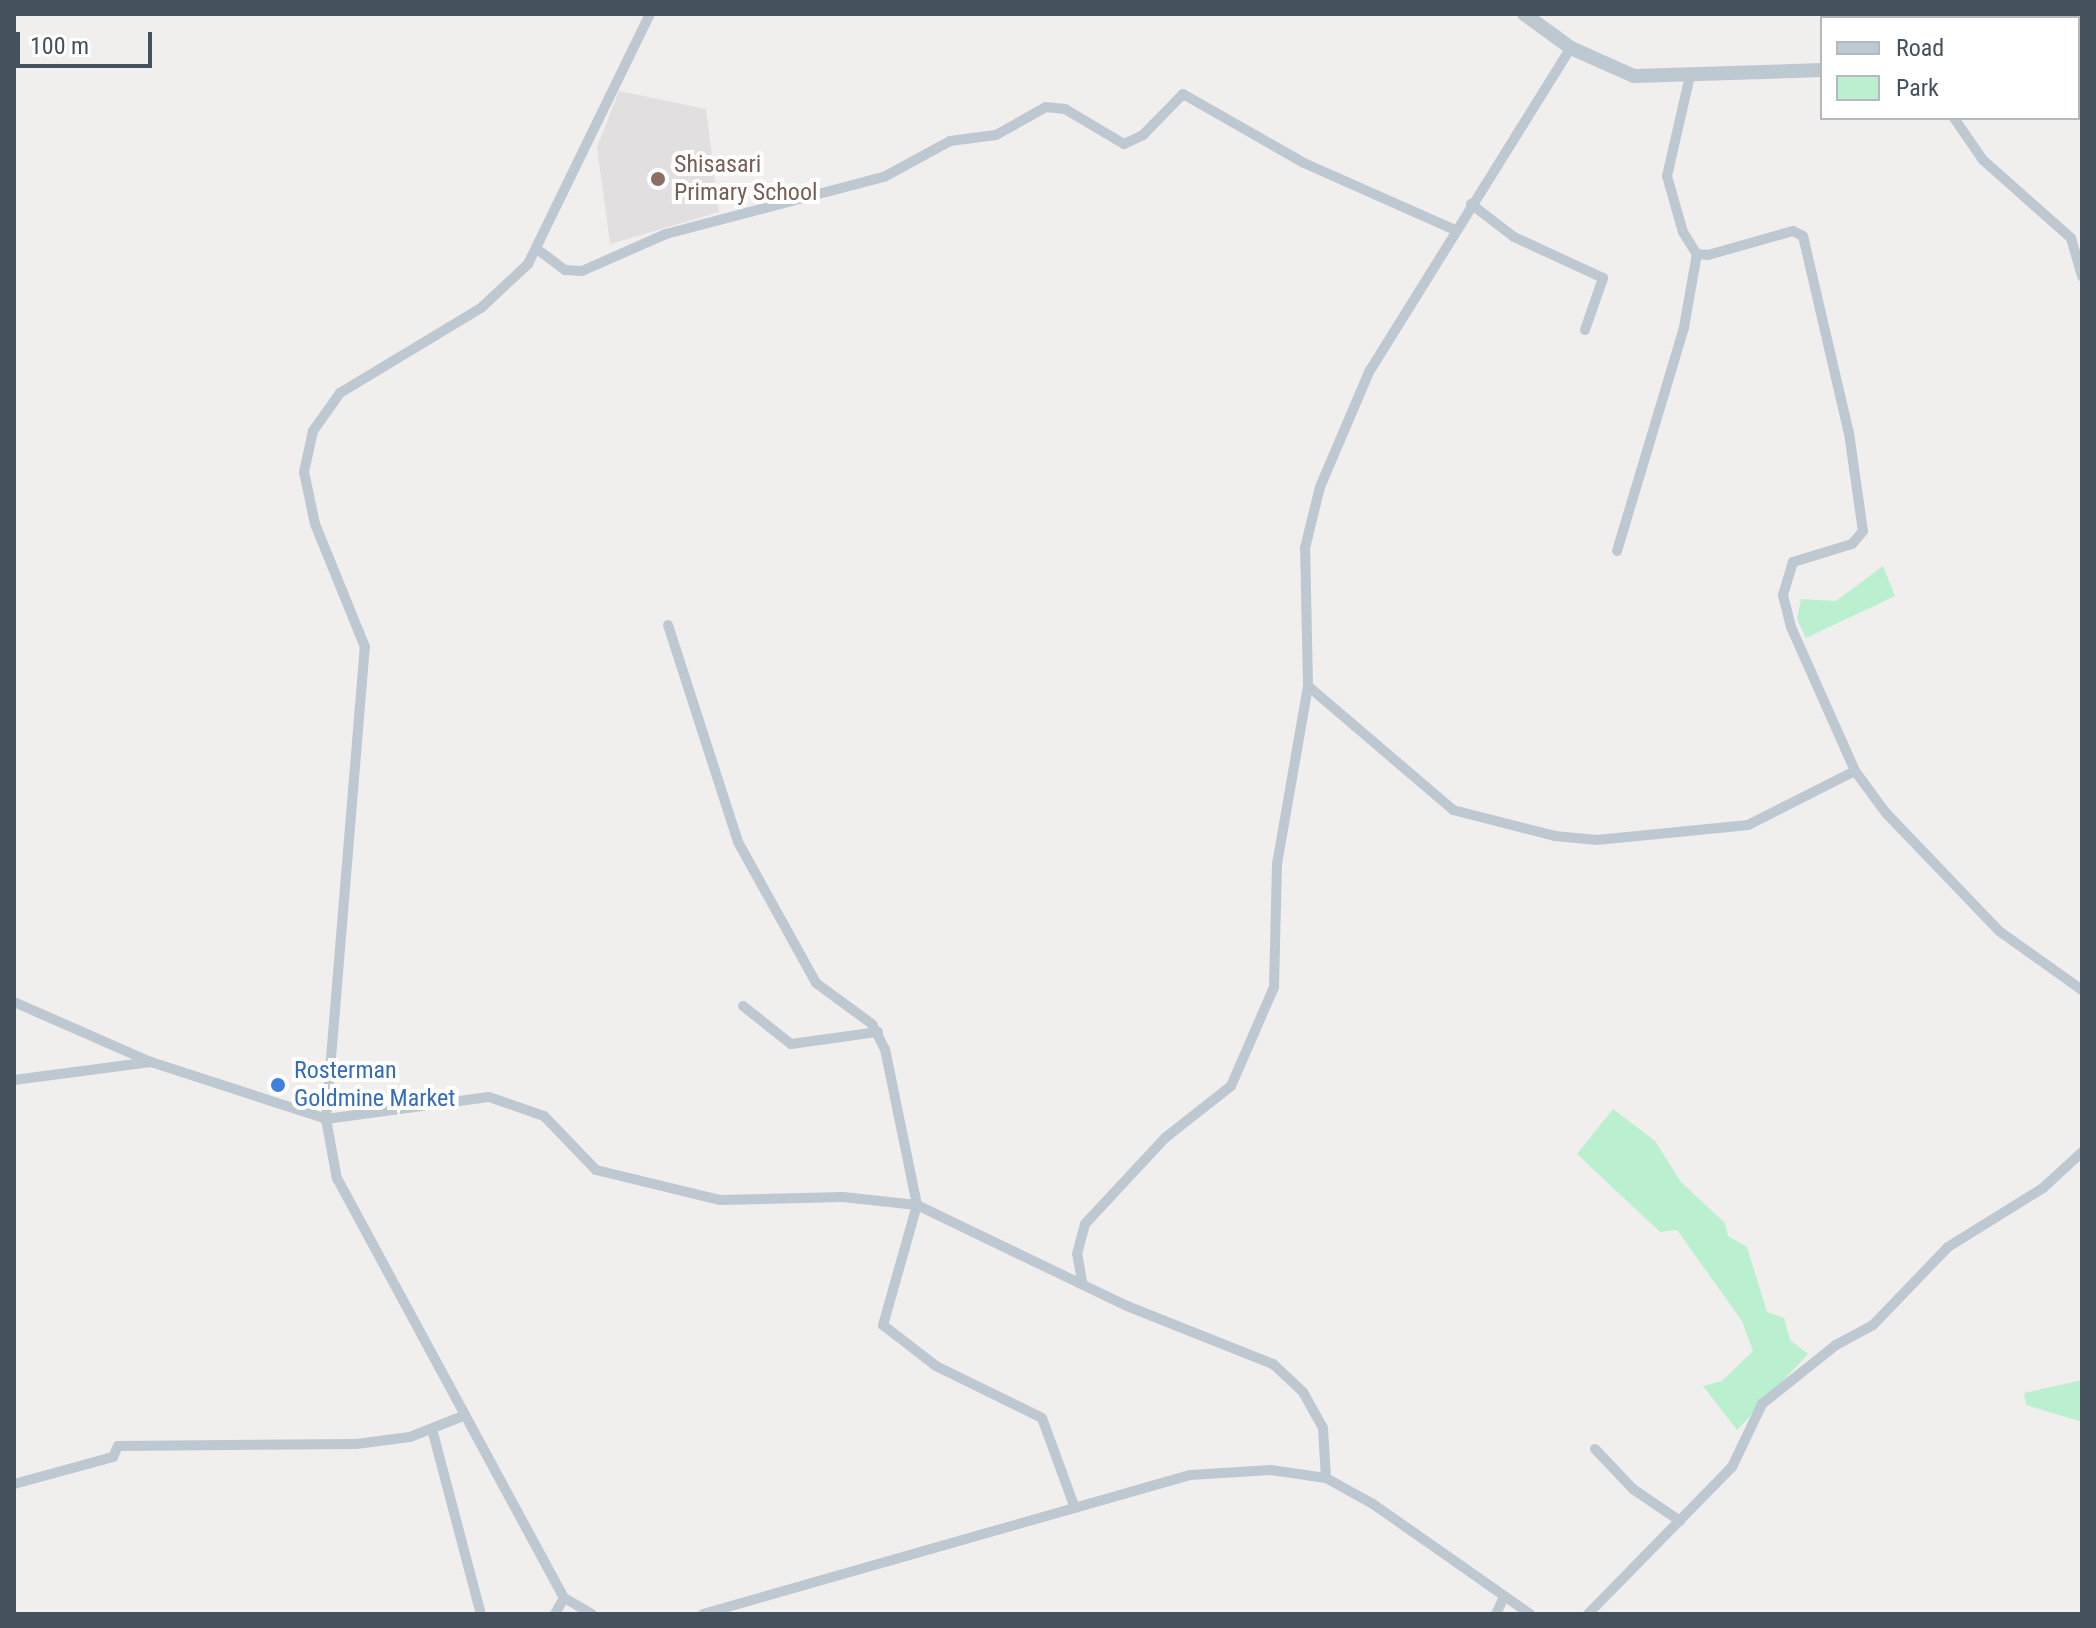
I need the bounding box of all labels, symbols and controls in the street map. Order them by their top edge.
scale bar [20,16,156,66]
legend [1820,16,2080,120]
text: 100 m [30,32,89,60]
text: Road [1896,34,1944,62]
text: Park [1896,74,1939,102]
place label: Shisasari Primary School [674,151,817,207]
marker: Shisasari Primary School [649,170,667,188]
place label: Rosterman Goldmine Market [294,1057,455,1113]
marker: Rosterman Goldmine Market [269,1076,287,1094]

